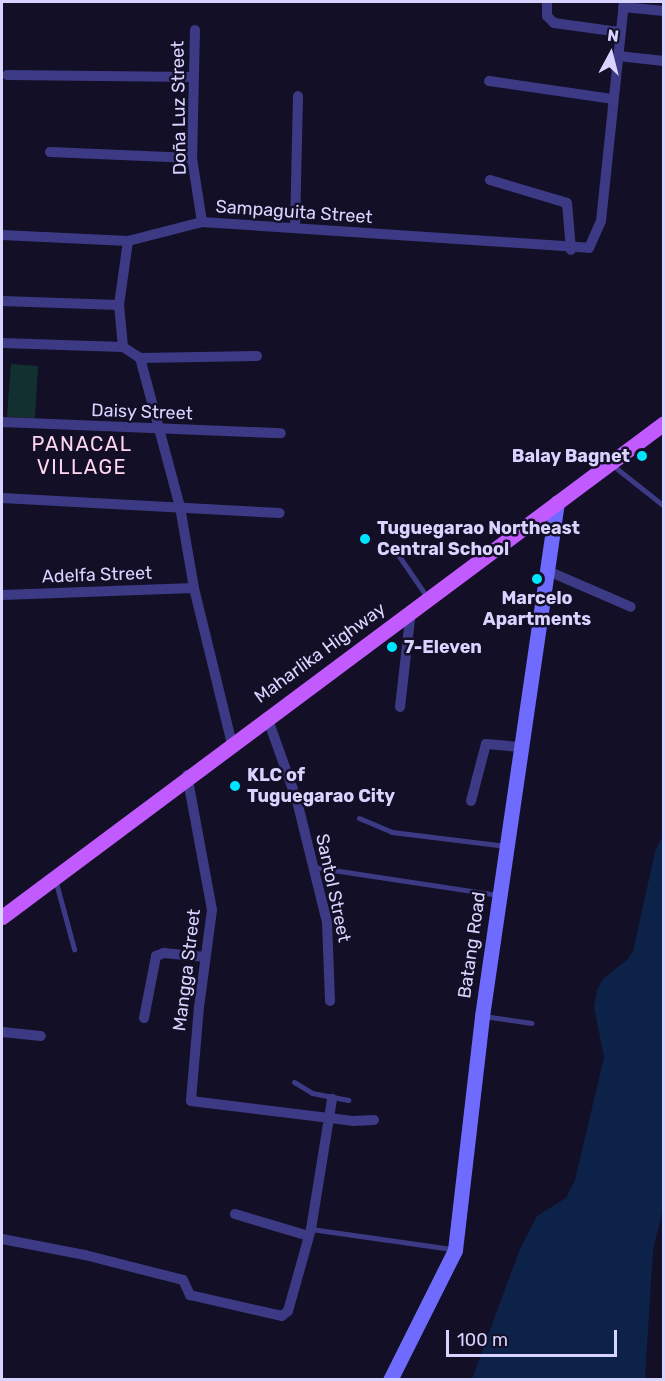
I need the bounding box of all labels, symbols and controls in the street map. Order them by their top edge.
north arrow [581,24,641,84]
text: N [606,26,620,46]
street label: Doña Luz Street [167,41,191,175]
street label: Sampaguita Street [215,196,373,228]
street label: Daisy Street [91,399,193,425]
district label: PANACAL VILLAGE [32,433,132,480]
place label: Balay Bagnet [511,445,630,467]
marker: Balay Bagnet [635,449,649,463]
place label: Tuguegarao Northeast Central School [377,518,580,560]
marker: Tuguegarao Northeast Central School [358,532,372,546]
street label: Adelfa Street [42,562,152,588]
marker: Marcelo Apartments [530,572,544,586]
place label: Marcelo Apartments [483,588,591,630]
street label: Maharlika Highway [250,598,390,708]
place label: 7-Eleven [404,636,482,658]
marker: 7-Eleven [385,640,399,654]
place label: KLC of Tuguegarao City [247,765,395,808]
marker: KLC of Tuguegarao City [228,779,242,793]
street label: Santol Street [311,832,355,944]
street label: Batang Road [454,890,490,1000]
street label: Mangga Street [169,908,205,1032]
scale bar [449,1318,620,1356]
text: 100 m [457,1329,508,1351]

